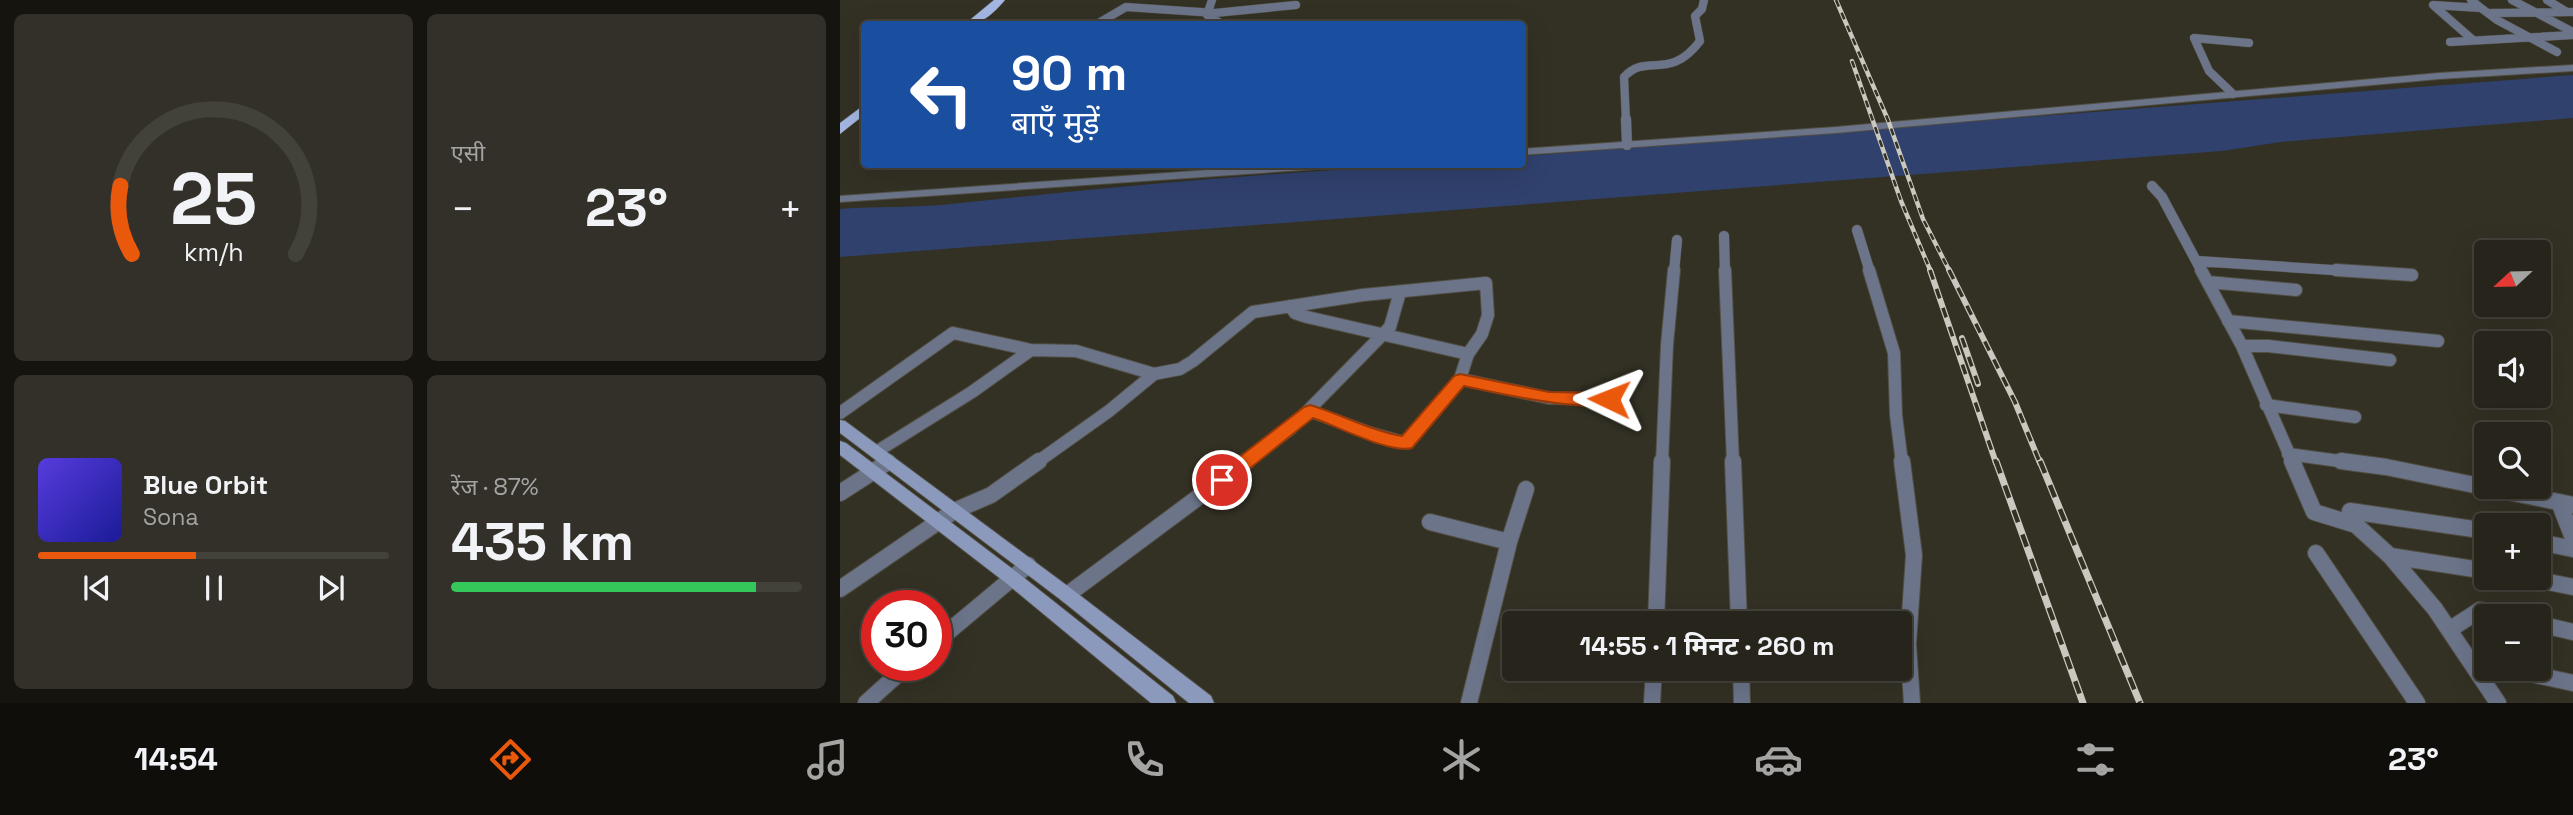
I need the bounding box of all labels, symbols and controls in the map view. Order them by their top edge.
text: 90 m [1011,42,1127,104]
icon: left [896,49,987,140]
text: बाएँ मुड़ें [1011,103,1100,143]
text: एसी [451,138,485,168]
text: 25 [170,152,257,245]
text: 23° [585,175,668,241]
text: − [451,185,475,233]
text: + [778,185,802,233]
text: km/h [184,235,243,267]
north arrow [2474,240,2552,317]
map controls [2474,240,2551,681]
button: sound [2474,331,2551,408]
position arrow [1572,362,1646,436]
button: search [2474,422,2551,499]
pin [1192,450,1252,510]
icon: arrive [1203,461,1241,499]
text: Blue Orbit [143,468,268,502]
text: रेंज · 87% [451,472,538,502]
text: Sona [143,502,199,532]
text: 435 km [451,509,634,575]
button: + [2474,513,2551,590]
icon: previous [78,569,116,607]
icon: pause [195,569,233,607]
icon: next [312,569,350,607]
speed limit sign: 30 [861,590,952,681]
button: − [2474,604,2551,681]
text: 14:55 · 1 मिनट · 260 m [1579,629,1835,663]
icon: directions [486,735,535,784]
icon: music [803,735,852,784]
icon: phone [1120,735,1169,784]
icon: climate [1437,735,1486,784]
icon: car [1754,735,1803,784]
icon: filters [2071,735,2120,784]
text: 14:54 [134,739,218,779]
text: 23° [2388,739,2439,779]

